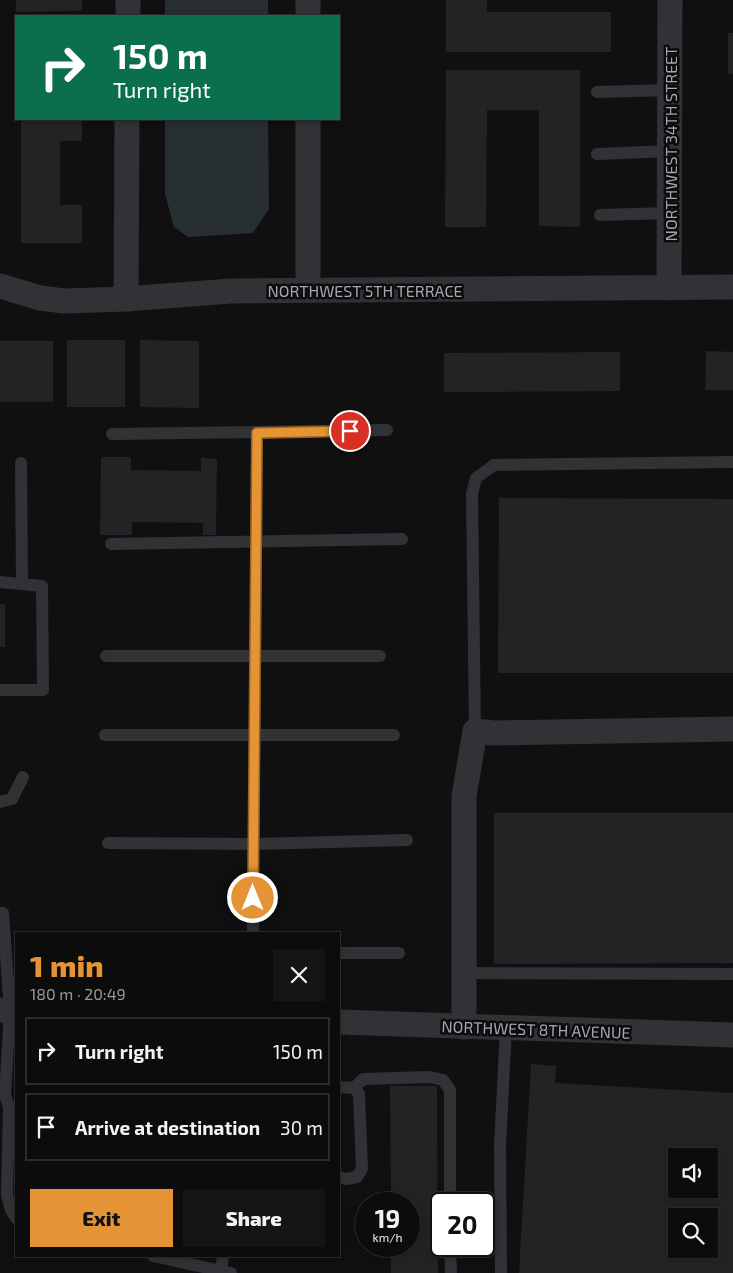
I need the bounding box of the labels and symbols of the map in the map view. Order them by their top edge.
street label: NORTHWEST 34TH STREET [661,47,680,241]
street label: NORTHWEST 5TH TERRACE [267,281,463,300]
pin [329,410,371,452]
position arrow [226,871,278,923]
street label: NORTHWEST 8TH AVENUE [441,1016,631,1042]
speed limit sign: 20 [430,1192,495,1257]

